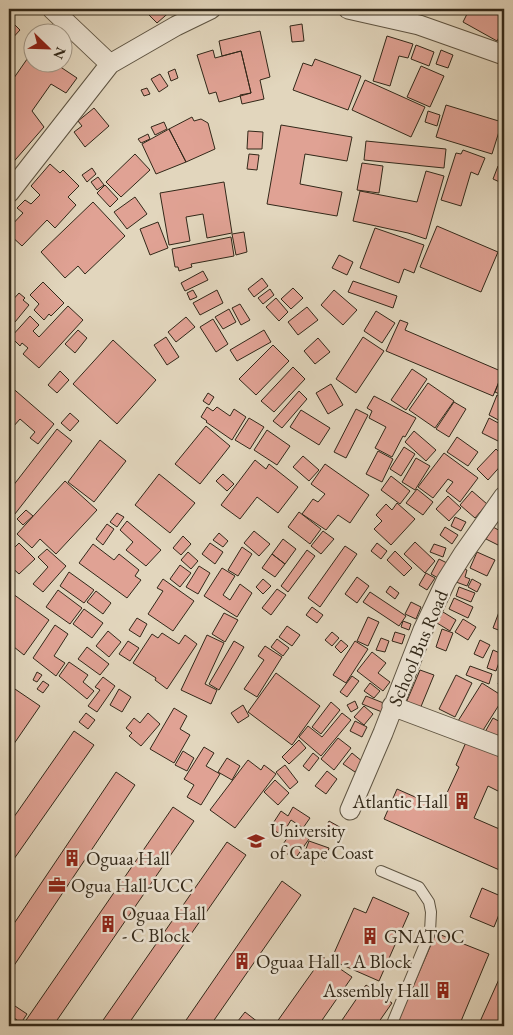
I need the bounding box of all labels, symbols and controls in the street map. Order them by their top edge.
north arrow [22,22,72,72]
text: N [49,44,70,62]
street label: School Bus Road [382,586,454,710]
place label: Atlantic Hall [351,789,448,814]
building icon: Atlantic Hall [452,791,472,811]
place label: University of Cape Coast [270,818,374,865]
school or university icon: University of Cape Coast [246,831,266,851]
place label: Oguaa Hall [86,846,170,871]
building icon: Oguaa Hall [62,848,82,868]
place label: Ogua Hall-UCC [71,873,193,898]
office icon: Ogua Hall-UCC [47,875,67,895]
place label: Oguaa Hall - C Block [122,901,206,948]
building icon: Oguaa Hall - C Block [98,914,118,934]
place label: GNATOC [384,924,465,949]
building icon: GNATOC [360,926,380,946]
place label: Oguaa Hall - A Block [256,949,412,974]
building icon: Oguaa Hall - A Block [232,951,252,971]
place label: Assembly Hall [322,978,429,1003]
building icon: Assembly Hall [433,980,453,1000]

